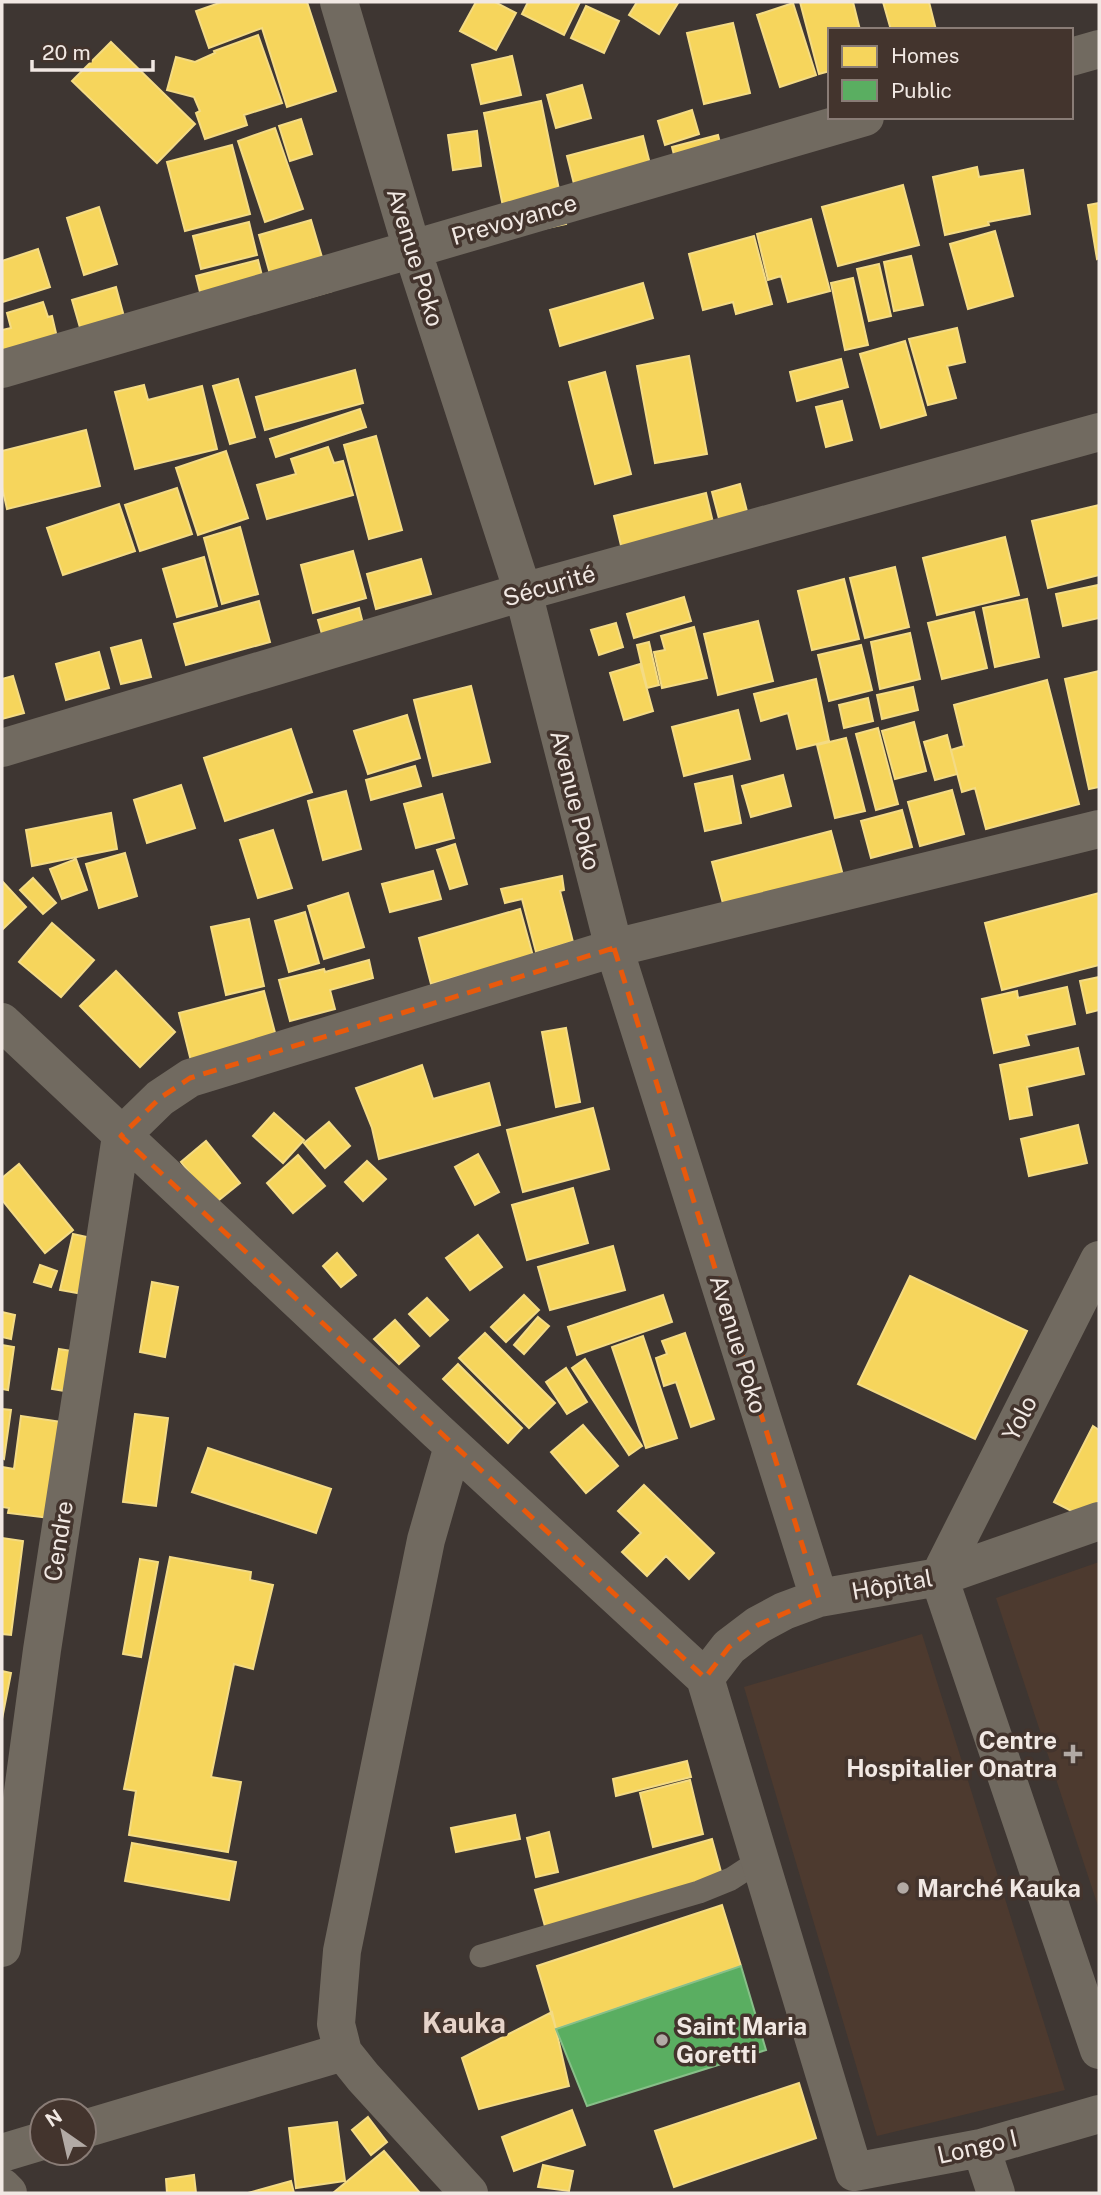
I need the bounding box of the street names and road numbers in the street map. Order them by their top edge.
street label: Avenue Poko [382,184,450,330]
street label: Prevoyance [448,188,580,250]
street label: Sécurité [500,558,598,612]
street label: Avenue Poko [545,727,607,873]
street label: Avenue Poko [705,1271,773,1417]
street label: Yolo [996,1391,1042,1445]
street label: Cendre [38,1499,78,1583]
street label: Hôpital [849,1563,935,1605]
street label: Longo I [934,2123,1020,2169]

